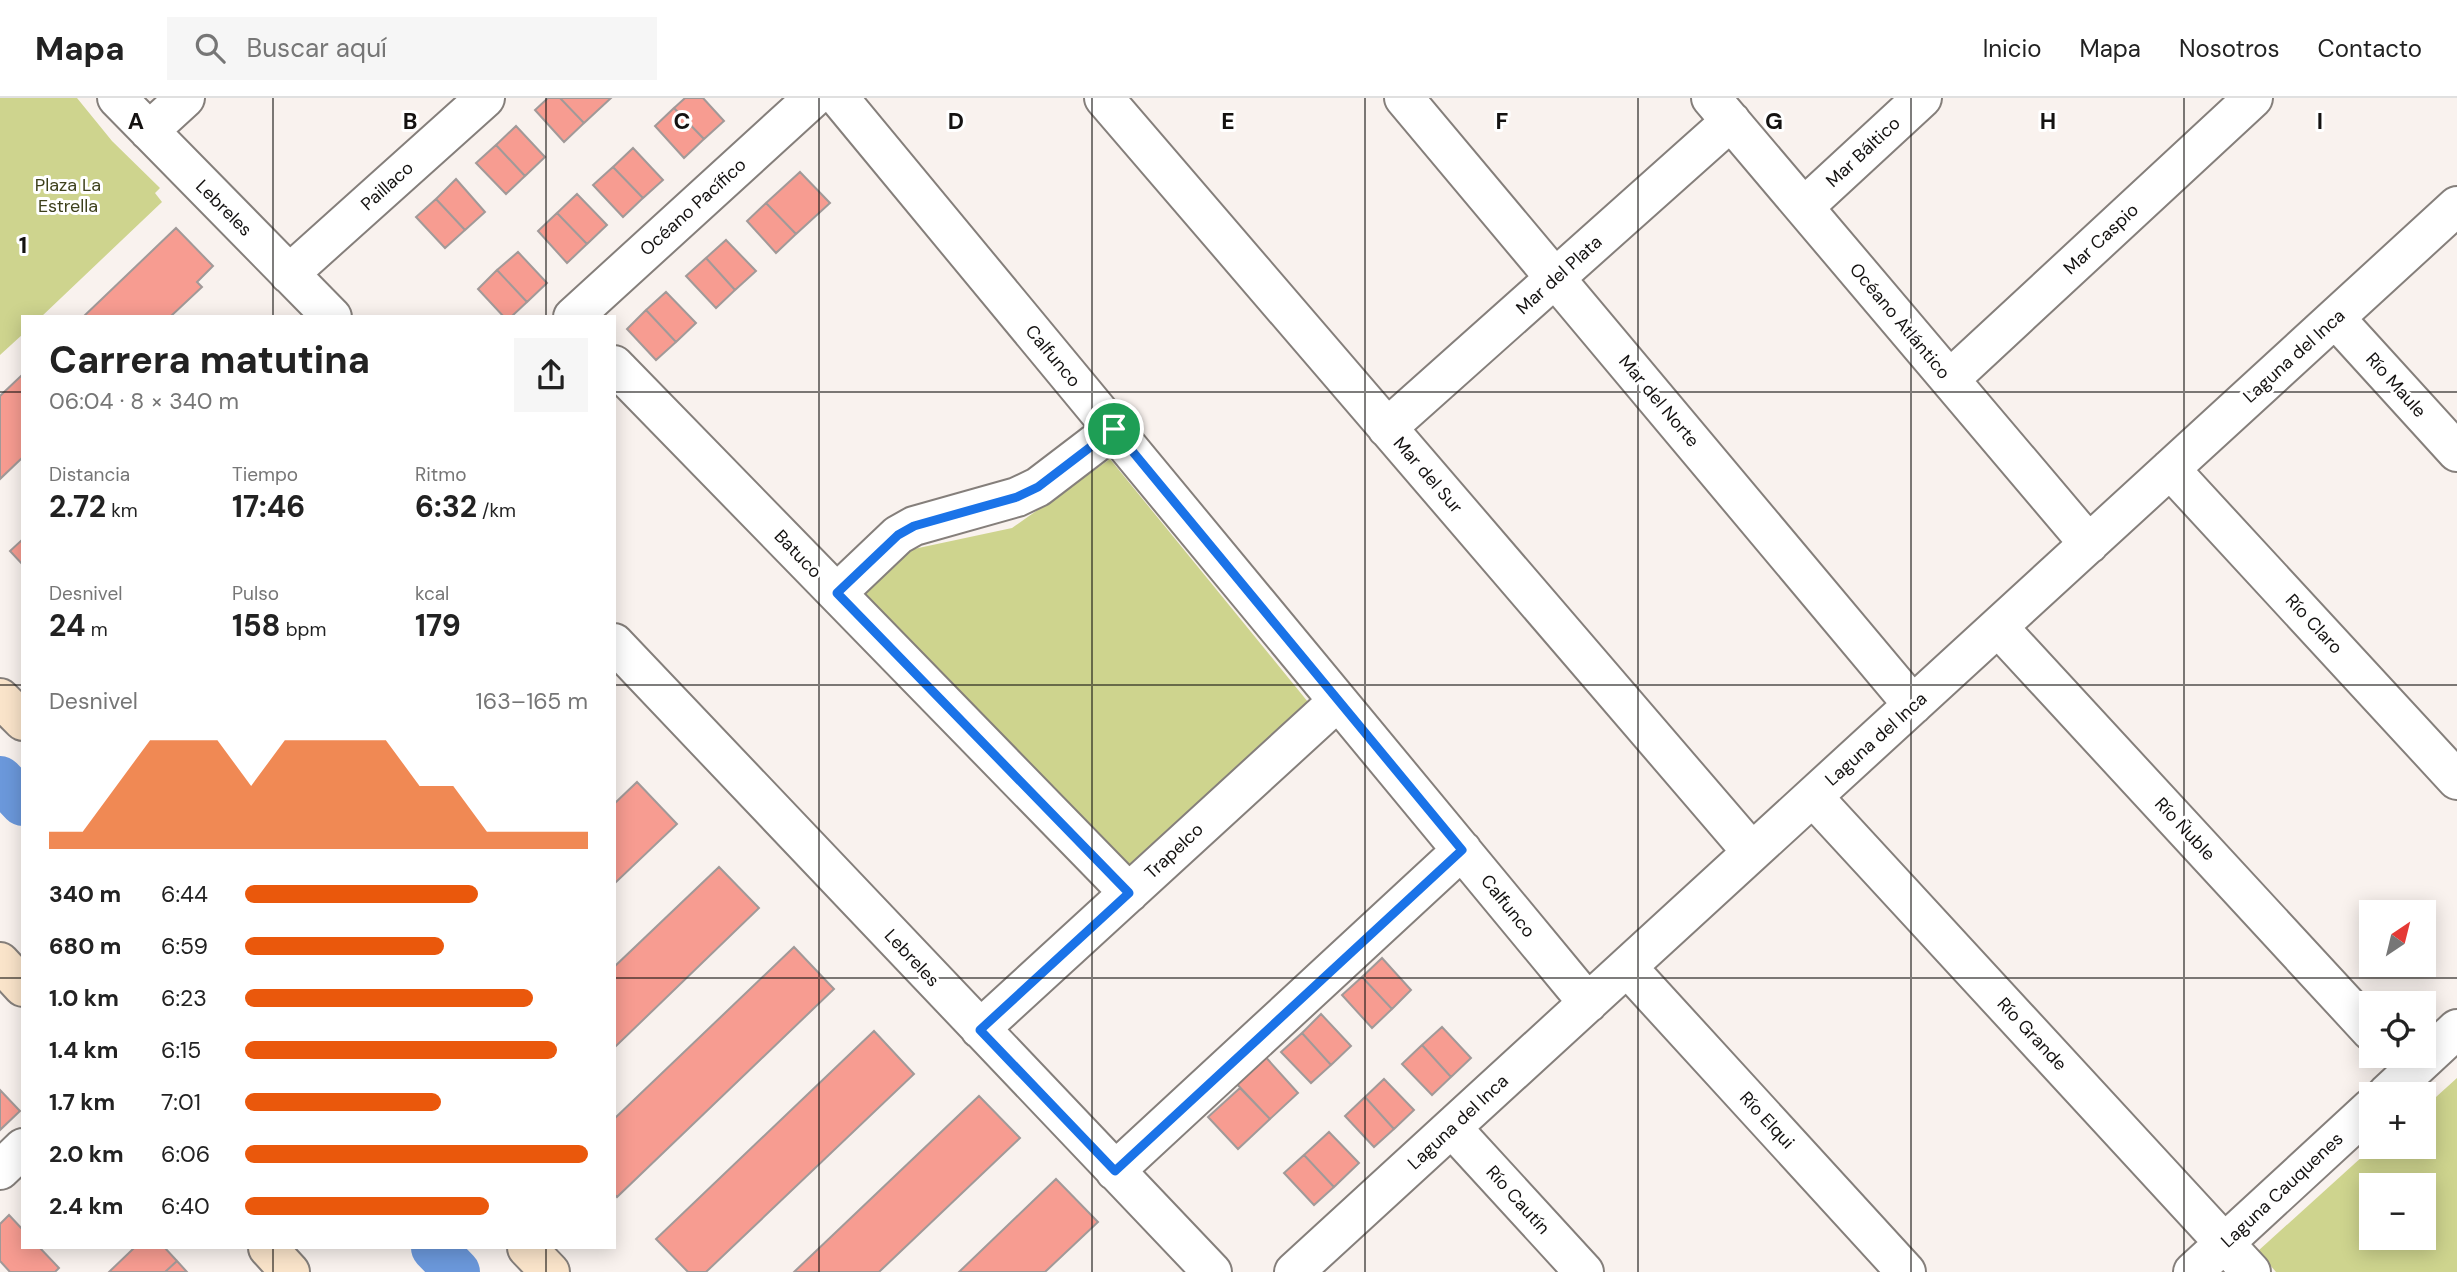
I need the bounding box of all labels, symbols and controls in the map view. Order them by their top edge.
search box [167,17,657,80]
text: Mapa [35,27,125,70]
icon: search [191,29,229,67]
text: Buscar aquí [247,31,387,65]
text: Inicio [1983,33,2042,64]
text: Mapa [2080,33,2141,64]
text: Nosotros [2179,33,2280,64]
text: Contacto [2318,33,2422,64]
text: A [128,106,144,136]
text: B [403,106,417,136]
text: C [674,106,690,136]
text: D [948,106,964,136]
text: E [1221,106,1235,136]
text: F [1496,106,1509,136]
text: G [1765,106,1783,136]
text: H [2040,106,2056,136]
text: I [2317,106,2323,136]
street label: Mar Báltico [1821,111,1905,193]
street label: Océano Pacífico [635,153,751,261]
street label: Paillaco [356,156,418,216]
park label: Plaza La Estrella [35,173,101,218]
street label: Lebreles [191,175,257,241]
street label: Mar Caspio [2058,198,2144,280]
text: 1 [19,230,27,260]
street label: Mar del Plata [1511,230,1607,320]
street label: Océano Atlántico [1844,258,1956,384]
street label: Laguna del Inca [2238,304,2350,408]
street label: Calfunco [1020,320,1086,392]
text: Carrera matutina [49,335,370,385]
button: share [514,338,588,412]
street label: Río Maule [2360,347,2432,423]
street label: Mar del Norte [1613,350,1705,452]
text: 06:04 · 8 × 340 m [49,386,239,416]
pin [1084,399,1144,459]
icon: arrive [1095,410,1133,448]
street label: Mar del Sur [1388,432,1468,519]
text: Distancia [49,462,130,487]
text: Tiempo [232,462,298,487]
text: Ritmo [415,462,467,487]
text: 2.72 [49,487,106,526]
text: 17:46 [232,487,305,526]
text: 6:32 [415,487,477,526]
text: km [106,498,138,523]
text: /km [477,498,516,523]
street label: Batuco [769,525,827,583]
text: Desnivel [49,581,122,606]
text: Pulso [232,581,279,606]
text: kcal [415,581,449,606]
street label: Río Claro [2280,589,2348,659]
text: 24 [49,606,86,645]
text: 158 [232,606,281,645]
text: 179 [415,606,461,645]
text: m [86,617,108,642]
text: bpm [281,617,326,642]
text: Desnivel [49,686,138,716]
text: 163–165 m [476,686,588,716]
street label: Laguna del Inca [1820,687,1932,791]
street label: Río Ñuble [2149,792,2221,866]
street label: Trapelco [1139,818,1209,884]
street label: Calfunco [1475,870,1541,942]
text: 340 m [49,879,121,909]
text: 6:44 [161,879,208,909]
north arrow [2359,900,2436,976]
map controls [2359,900,2436,1250]
street label: Lebreles [879,924,945,992]
text: 680 m [49,931,121,961]
text: 6:59 [161,931,208,961]
text: 1.0 km [49,983,119,1013]
text: 6:23 [161,983,207,1013]
button: locate [2359,991,2436,1068]
street label: Río Grande [1992,992,2072,1076]
text: 1.4 km [49,1035,118,1065]
text: 6:15 [161,1035,201,1065]
street label: Laguna del Inca [1402,1069,1514,1175]
button: + [2359,1082,2436,1159]
street label: Río Elqui [1734,1086,1800,1154]
text: 1.7 km [49,1087,115,1117]
text: 7:01 [161,1087,201,1117]
street label: Laguna Cauquenes [2216,1127,2348,1253]
text: 2.0 km [49,1139,124,1169]
text: 6:06 [161,1139,210,1169]
street label: Río Cautín [1481,1161,1555,1239]
button: − [2359,1173,2436,1250]
text: 2.4 km [49,1191,123,1221]
text: 6:40 [161,1191,210,1221]

